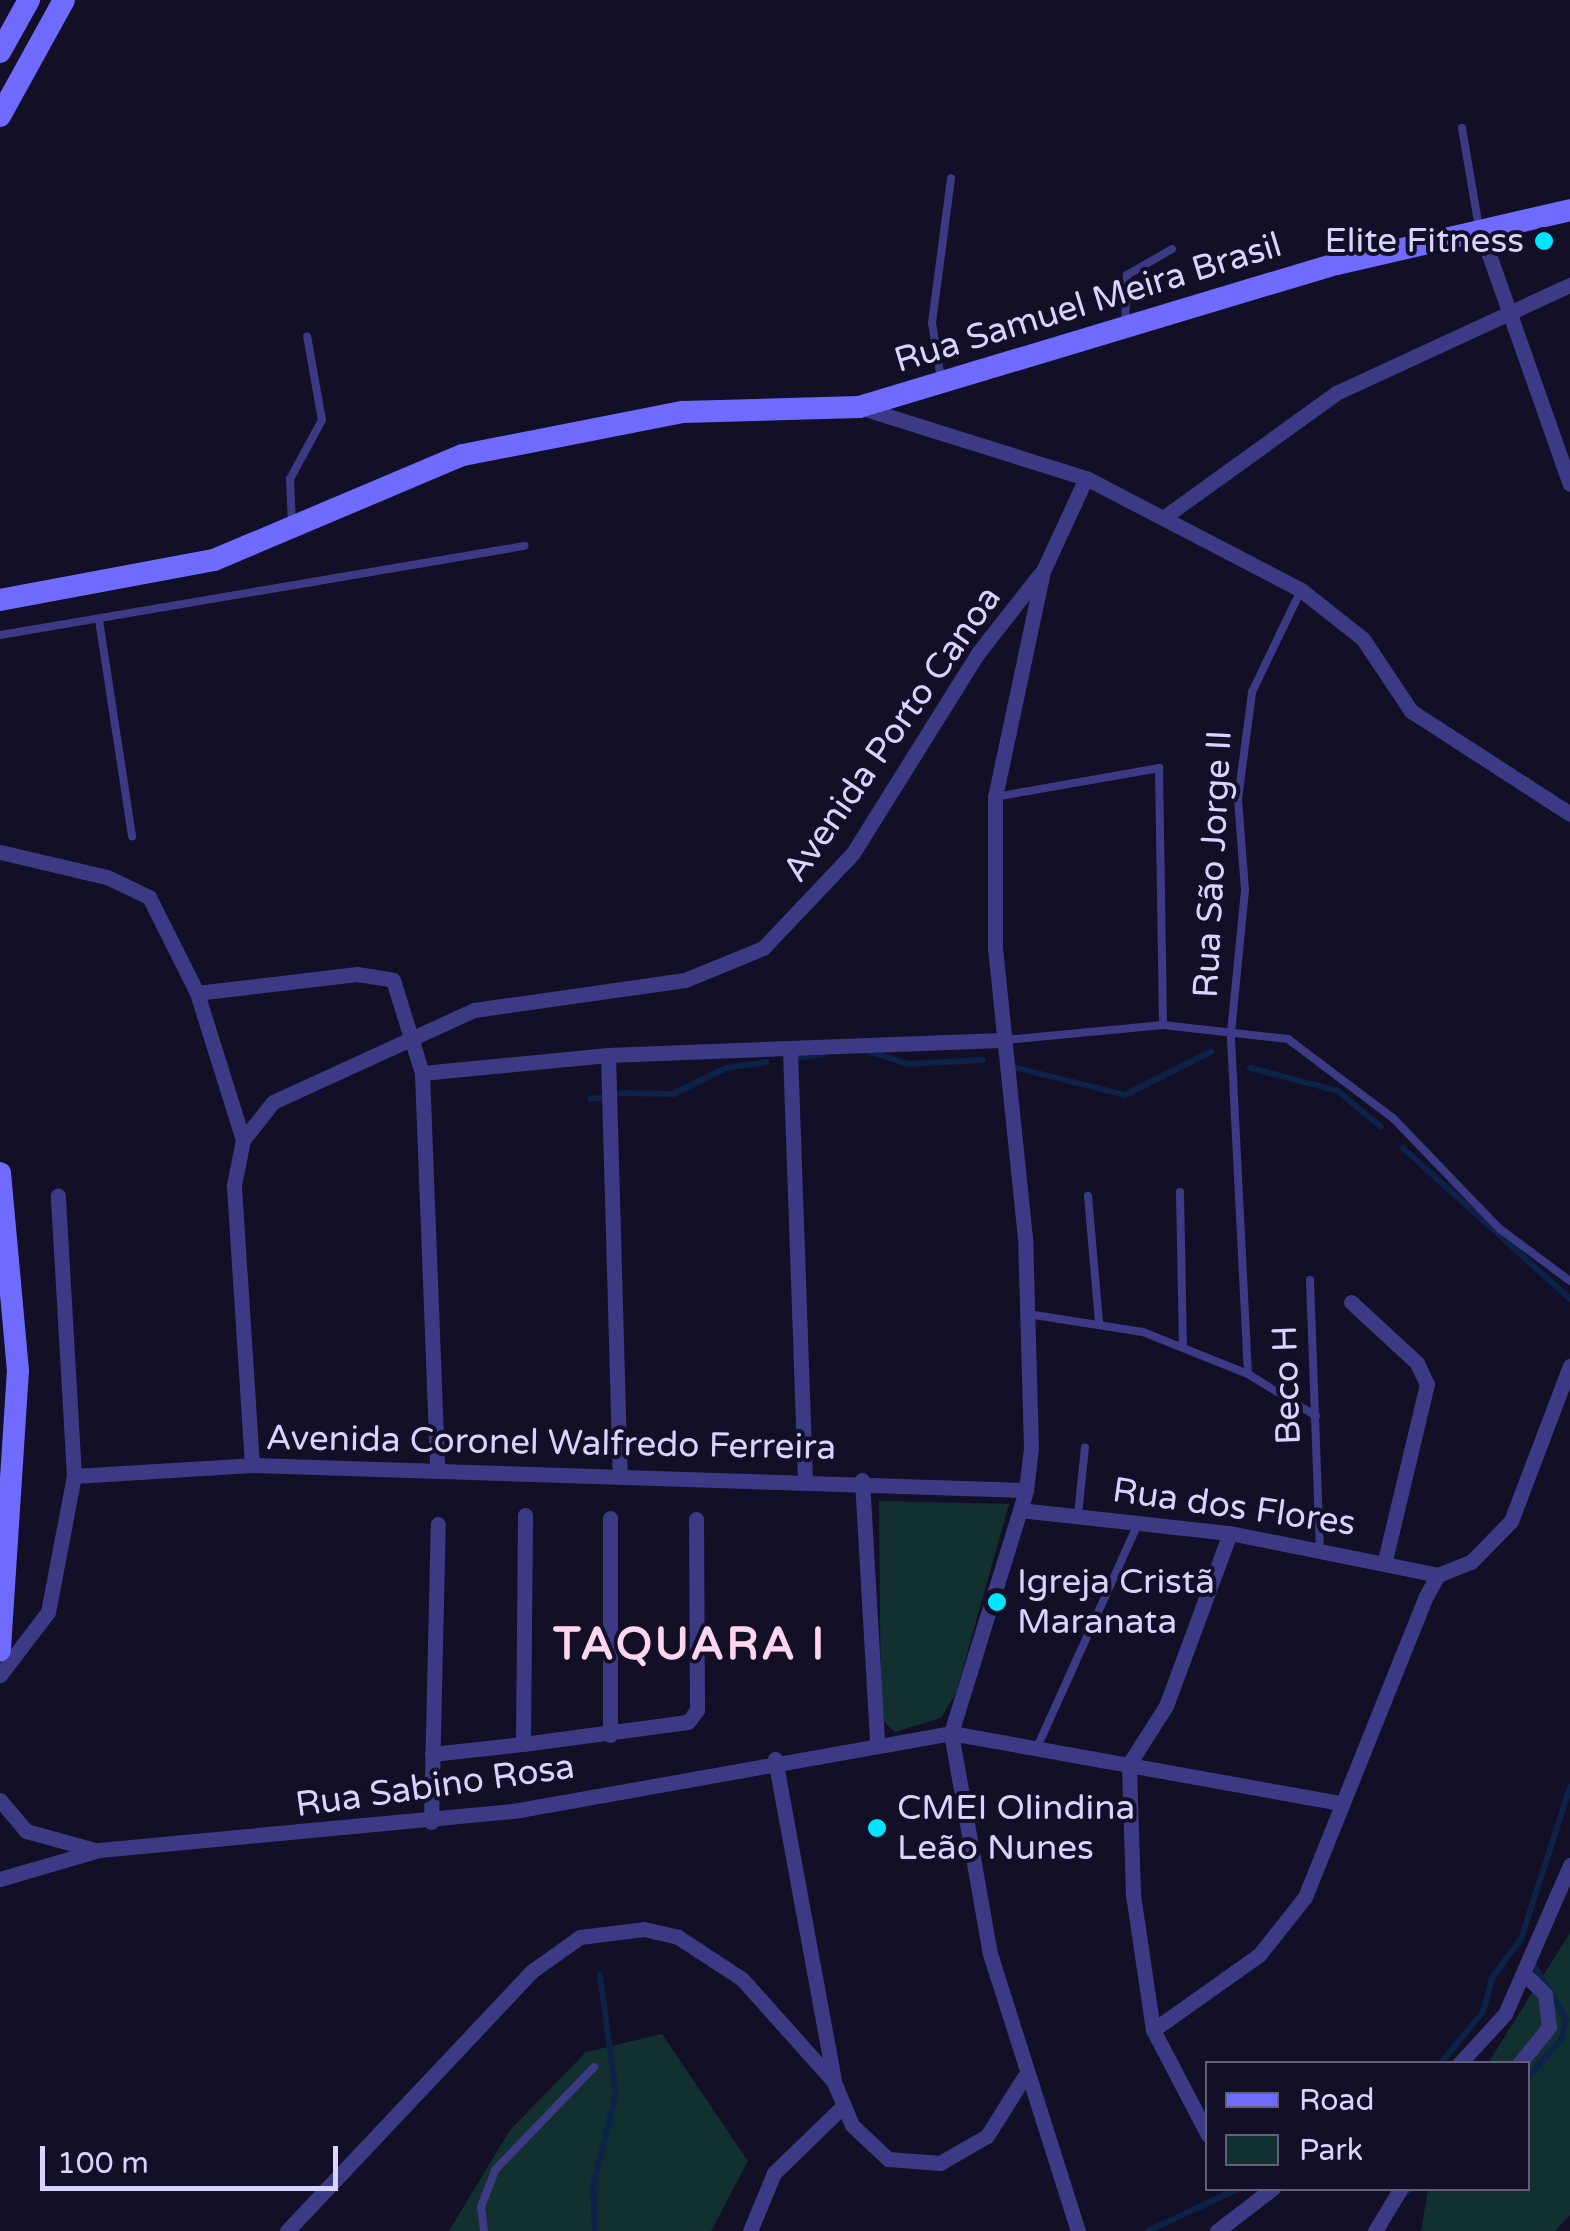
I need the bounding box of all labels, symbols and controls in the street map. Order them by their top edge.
place label: Elite Fitness [1325,220,1524,262]
street label: Rua Samuel Meira Brasil [889,224,1287,382]
marker: Elite Fitness [1533,230,1555,252]
street label: Avenida Porto Canoa [774,578,1010,890]
street label: Rua São Jorge II [1185,729,1241,999]
street label: Beco H [1264,1325,1310,1445]
street label: Avenida Coronel Walfredo Ferreira [265,1417,837,1469]
street label: Rua dos Flores [1110,1469,1358,1545]
place label: Igreja Cristã Maranata [1017,1561,1215,1643]
marker: Igreja Cristã Maranata [986,1591,1008,1613]
district label: TAQUARA I [553,1619,827,1673]
street label: Rua Sabino Rosa [293,1746,577,1826]
place label: CMEI Olindina Leão Nunes [897,1787,1135,1869]
marker: CMEI Olindina Leão Nunes [866,1817,888,1839]
legend [1205,2061,1530,2191]
text: Road [1299,2082,1374,2119]
scale bar [45,2126,342,2188]
text: Park [1299,2132,1363,2169]
text: 100 m [57,2145,149,2182]

